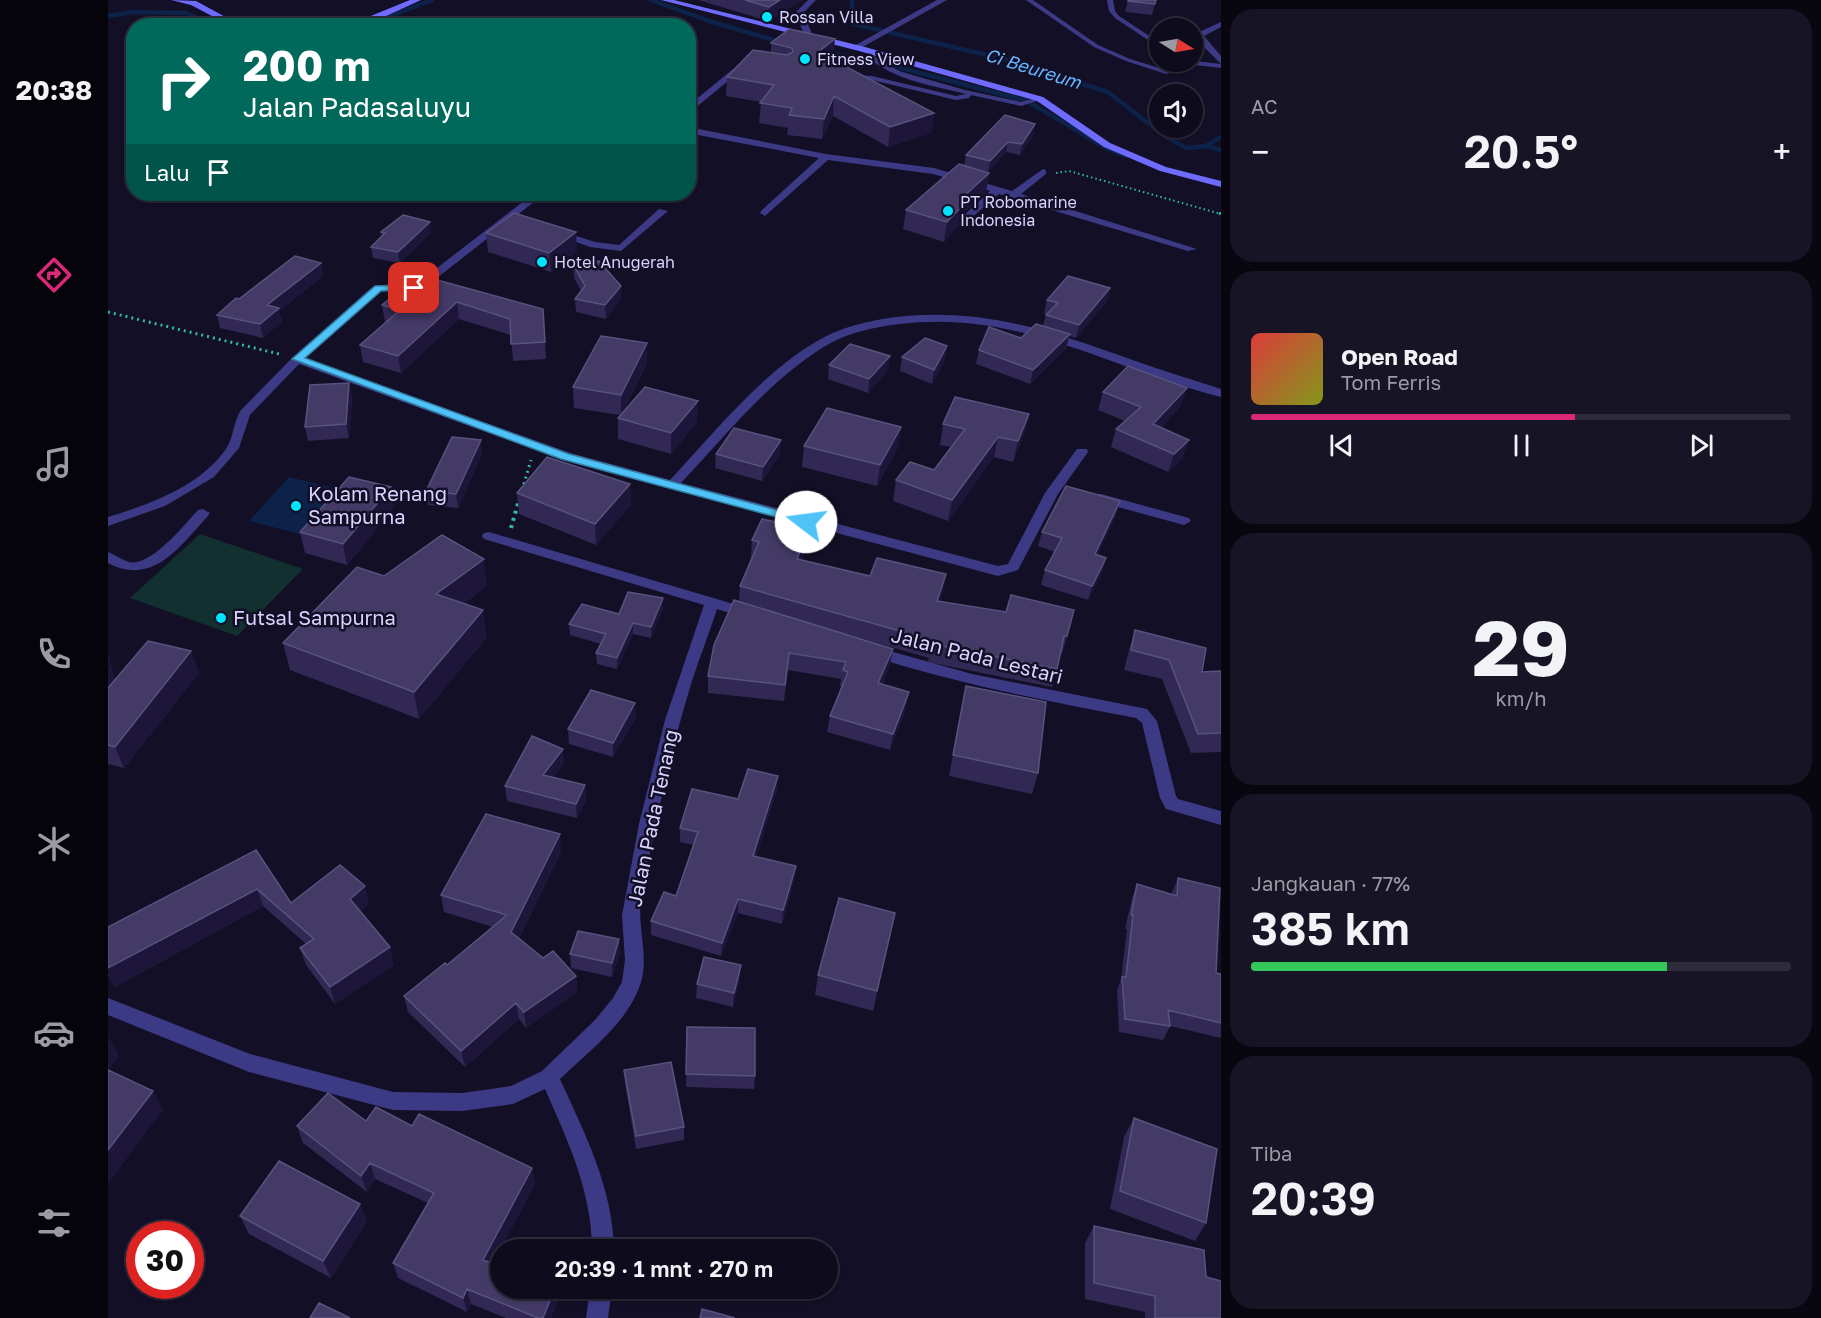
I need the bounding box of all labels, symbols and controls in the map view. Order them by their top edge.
place label: Rossan Villa [779,7,873,27]
marker: Rossan Villa [760,10,774,24]
north arrow [1149,18,1203,72]
map controls [1149,18,1203,138]
text: 200 m [243,40,370,90]
icon: right [144,42,222,120]
water label: Ci Beureum [983,43,1085,93]
place label: Fitness View [817,49,914,69]
marker: Fitness View [798,52,812,66]
text: 20:38 [16,74,92,106]
button: sound [1149,84,1203,138]
text: Jalan Padasaluyu [243,91,471,123]
text: AC [1251,94,1278,118]
text: 20.5° [1464,124,1578,178]
text: − [1251,132,1269,171]
text: + [1773,132,1791,171]
icon: arrive [202,156,235,189]
text: Lalu [144,159,190,186]
place label: PT Robomarine Indonesia [960,192,1077,230]
marker: PT Robomarine Indonesia [941,204,955,218]
place label: Hotel Anugerah [554,252,675,272]
icon: directions [33,254,75,296]
marker: Hotel Anugerah [535,255,549,269]
pin [388,262,439,313]
icon: arrive [397,271,430,304]
text: Open Road [1341,343,1458,370]
text: Tom Ferris [1341,370,1441,394]
icon: previous [1325,429,1358,462]
icon: pause [1505,429,1538,462]
icon: next [1685,429,1718,462]
icon: music [33,443,75,485]
place label: Kolam Renang Sampurna [308,481,447,528]
position arrow [774,490,838,554]
marker: Kolam Renang Sampurna [289,499,303,513]
text: 29 [1472,600,1570,693]
place label: Futsal Sampurna [233,605,396,629]
marker: Futsal Sampurna [214,611,228,625]
street label: Jalan Pada Lestari [889,622,1066,688]
icon: phone [33,633,75,675]
text: km/h [1496,686,1546,710]
street label: Jalan Pada Tenang [622,727,683,909]
icon: climate [33,823,75,865]
text: Jangkauan · 77% [1251,871,1410,895]
text: 385 km [1251,901,1410,955]
icon: car [33,1012,75,1054]
text: Tiba [1251,1141,1292,1165]
text: 20:39 [1251,1171,1376,1225]
icon: filters [33,1202,75,1244]
speed limit sign: 30 [126,1221,204,1299]
text: 20:39 · 1 mnt · 270 m [555,1255,773,1282]

